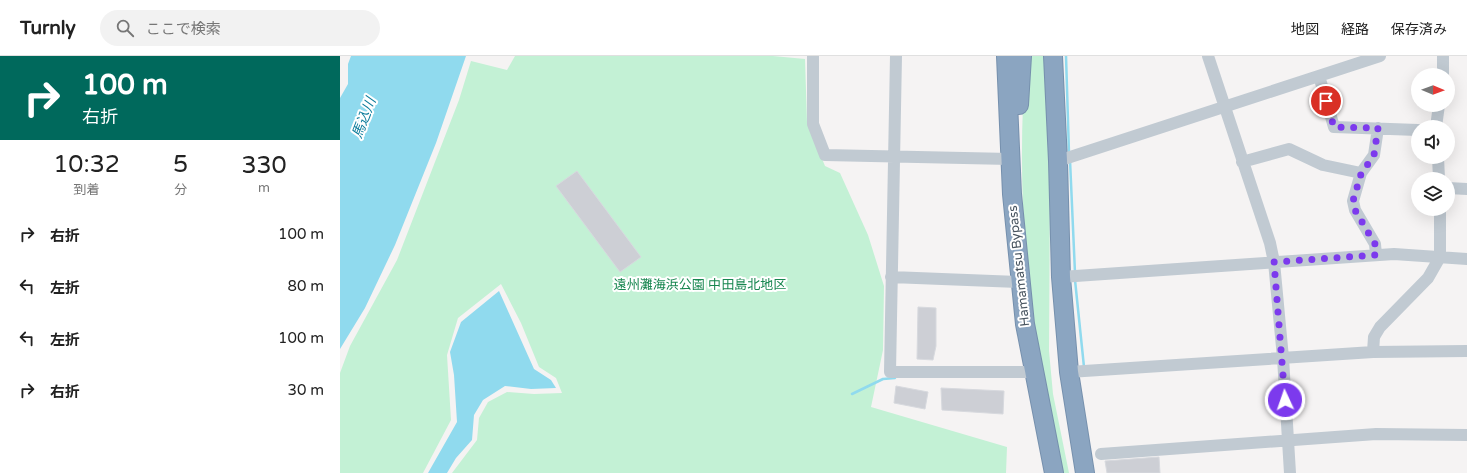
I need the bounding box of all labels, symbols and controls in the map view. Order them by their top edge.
search box [100,10,380,46]
text: Turnly [20,17,76,39]
icon: search [114,17,136,39]
text: ここで検索 [146,20,221,38]
text: 地図 [1291,21,1319,38]
text: 経路 [1341,21,1369,38]
text: 保存済み [1391,21,1447,38]
text: 100 m [82,68,168,102]
north arrow [1411,68,1455,112]
map controls [1411,68,1455,216]
icon: right [16,72,68,124]
pin [1309,84,1343,118]
icon: arrive [1315,90,1337,112]
water label: 馬込川 [349,93,380,141]
text: 右折 [82,106,118,128]
button: sound [1411,120,1455,164]
text: 10:32 [53,150,120,179]
text: 5 [173,150,188,179]
text: 330 [241,151,287,180]
button: layers [1411,172,1455,216]
text: m [258,180,270,196]
text: 到着 [74,182,100,198]
text: 分 [174,182,187,198]
street label: Hamamatsu Bypass [1005,205,1033,327]
icon: right [16,223,38,245]
text: 100 m [278,225,324,243]
text: 右折 [50,227,80,245]
icon: left [16,275,38,297]
text: 80 m [287,277,324,295]
park label: 遠州灘海浜公園 中田島北地区 [614,277,786,293]
text: 左折 [50,279,80,297]
icon: left [16,327,38,349]
text: 100 m [278,329,324,347]
text: 左折 [50,331,80,349]
icon: right [16,379,38,401]
position arrow [1264,379,1306,421]
text: 30 m [287,381,324,399]
text: 右折 [50,383,80,401]

